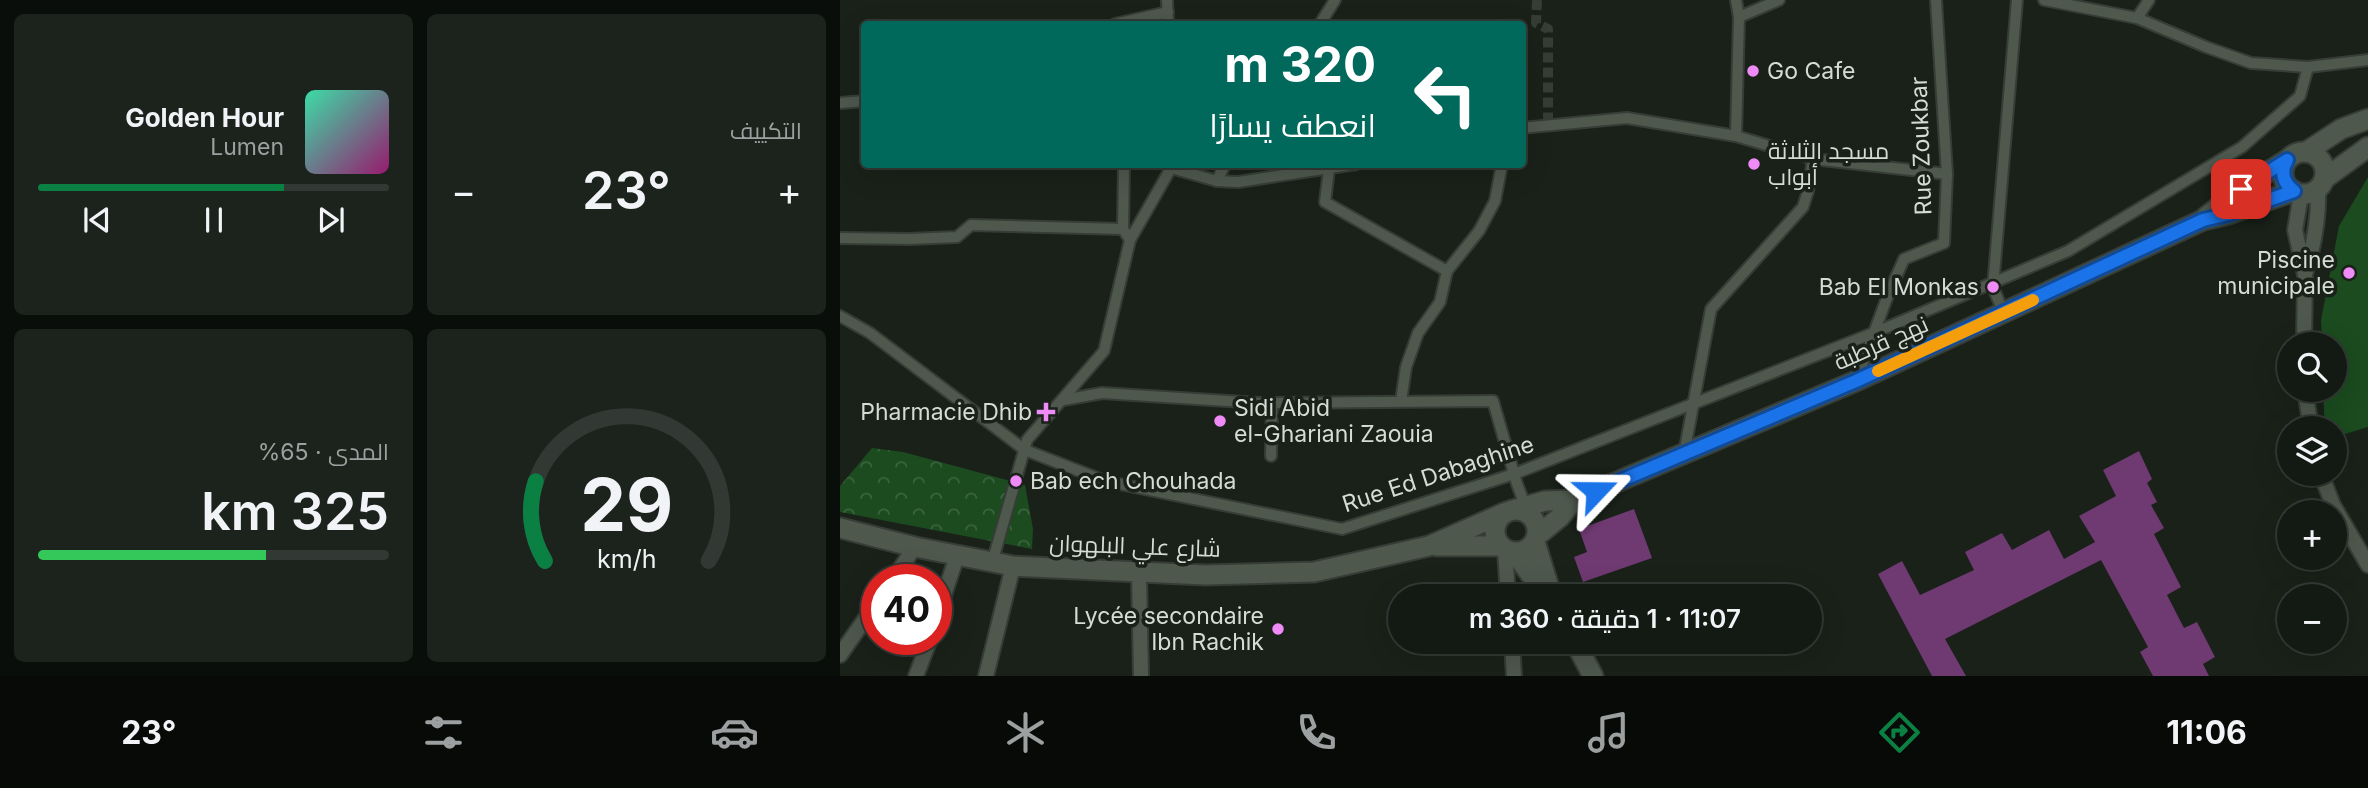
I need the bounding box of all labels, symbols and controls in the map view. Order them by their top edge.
text: 320 m [1224,35,1376,94]
icon: left [1400,49,1491,140]
place label: Go Cafe [1767,57,1855,85]
marker: Go Cafe [1745,63,1761,79]
street label: Rue Zoukbar [1905,76,1937,216]
text: Golden Hour [125,102,284,133]
text: انعطف يسارًا [1209,106,1376,145]
text: التكييف [730,117,802,145]
text: Lumen [210,133,284,161]
place label: مسجد الثلاثة أبواب [1768,137,1889,191]
marker: مسجد الثلاثة أبواب [1746,156,1762,172]
text: 23° [582,159,671,222]
pin [2211,159,2271,219]
text: − [451,168,476,214]
text: + [777,168,802,214]
icon: arrive [2222,170,2260,208]
icon: previous [78,201,116,239]
icon: pause [195,201,233,239]
icon: next [312,201,350,239]
place label: Piscine municipale [2217,246,2335,300]
marker: Piscine municipale [2341,265,2357,281]
place label: Bab El Monkas [1819,273,1979,301]
marker: Bab El Monkas [1985,279,2001,295]
street label: نهج قرطبة [1830,310,1933,378]
map controls [2277,332,2347,654]
button: search [2277,332,2347,402]
place label: Sidi Abid el-Ghariani Zaouia [1234,394,1434,448]
place label: Pharmacie Dhib [860,398,1032,426]
marker: Pharmacie Dhib [1038,404,1054,420]
marker: Sidi Abid el-Ghariani Zaouia [1212,413,1228,429]
button: layers [2277,416,2347,486]
street label: Rue Ed Dabaghine [1339,430,1537,518]
text: المدى · 65% [258,438,389,466]
position arrow [1559,454,1633,528]
text: 29 [580,461,673,550]
place label: Bab ech Chouhada [1030,467,1236,495]
marker: Bab ech Chouhada [1008,473,1024,489]
text: 325 km [201,480,389,543]
button: + [2277,500,2347,570]
street label: شارع علي البلهوان [1049,529,1221,567]
text: km/h [597,544,656,574]
speed limit sign: 40 [861,564,952,655]
button: − [2277,584,2347,654]
place label: Lycée secondaire Ibn Rachik [1073,602,1264,656]
text: 11:07 · 1 دقيقة · 360 m [1469,603,1741,634]
marker: Lycée secondaire Ibn Rachik [1270,621,1286,637]
icon: filters [419,708,468,757]
icon: car [710,708,759,757]
icon: climate [1001,708,1050,757]
icon: phone [1292,708,1341,757]
icon: music [1584,708,1633,757]
icon: directions [1875,708,1924,757]
text: 23° [121,713,176,752]
text: 11:06 [2166,713,2247,752]

